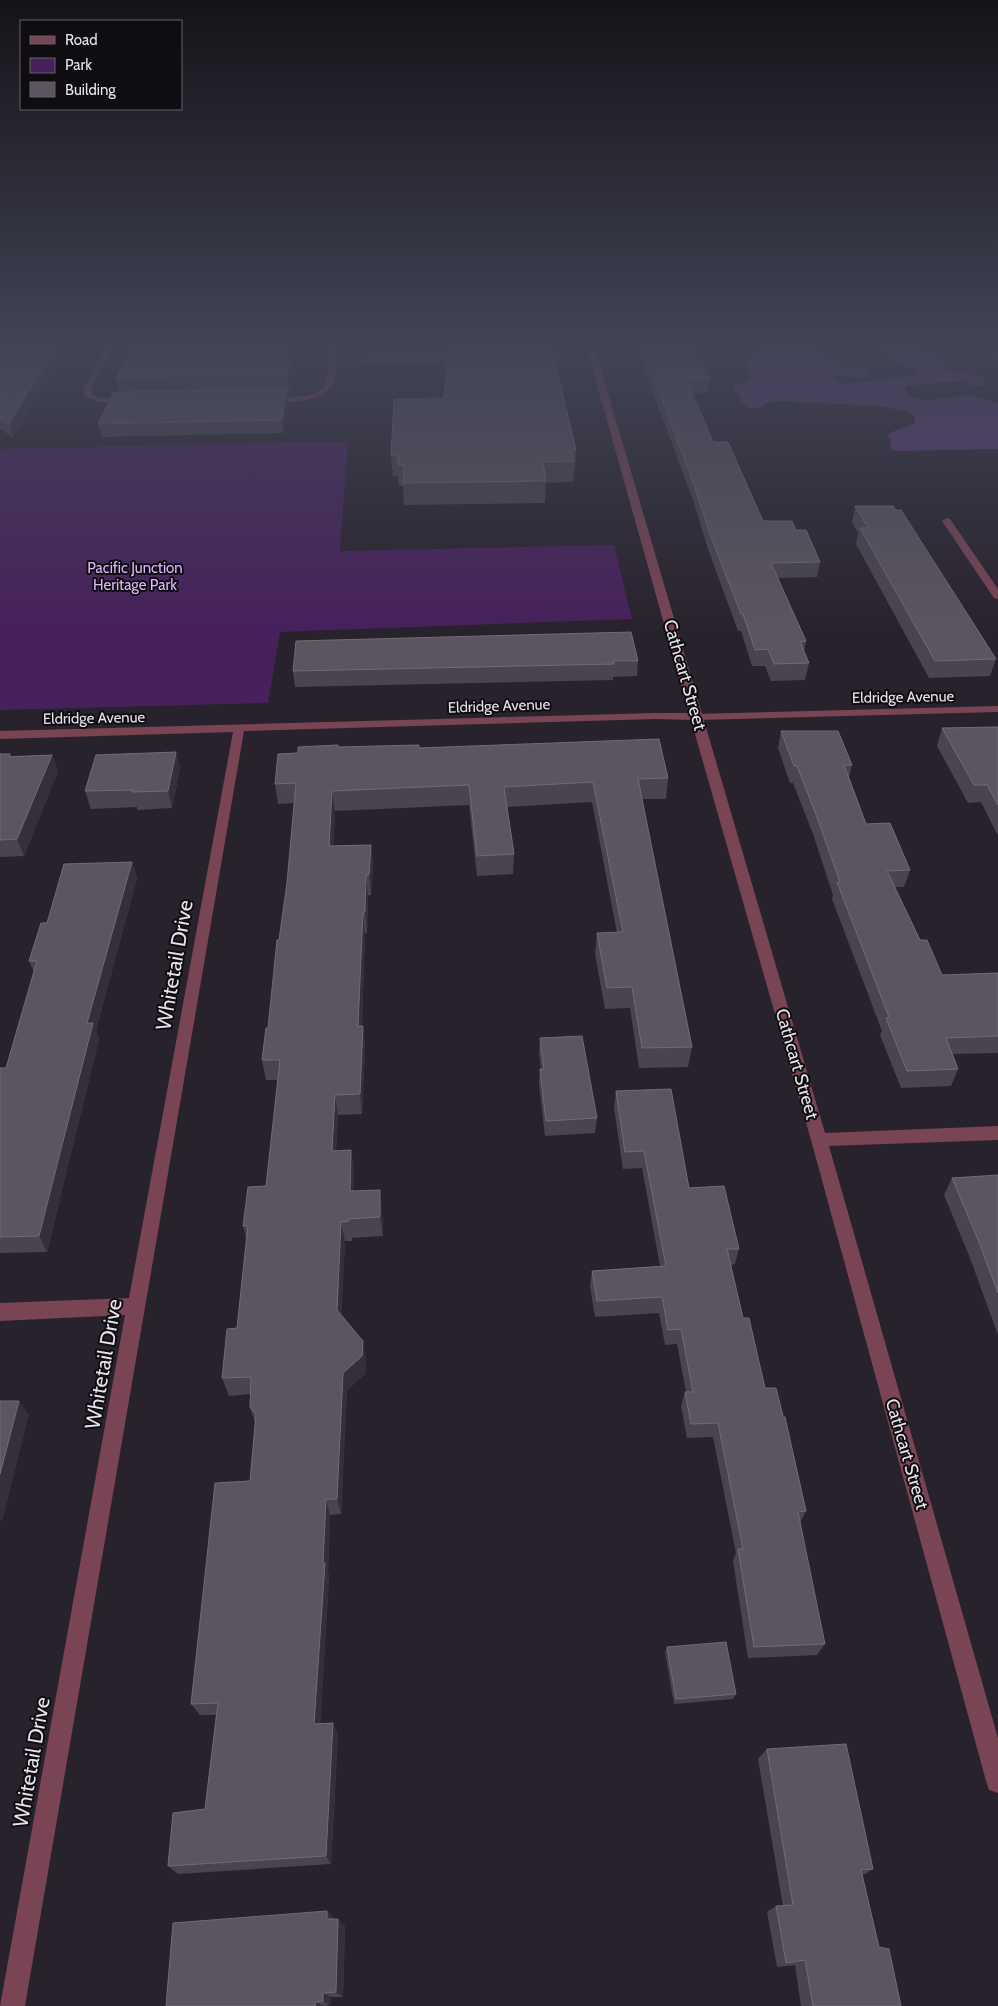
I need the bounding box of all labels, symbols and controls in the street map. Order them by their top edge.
legend [20,20,182,110]
text: Road [65,31,98,49]
text: Park [65,56,92,74]
text: Building [65,81,116,99]
park label: Pacific Junction Heritage Park [87,559,183,594]
street label: Cathcart Street [659,617,711,733]
street label: Eldridge Avenue [852,687,955,707]
street label: Eldridge Avenue [447,695,551,717]
street label: Eldridge Avenue [43,708,146,728]
street label: Whitetail Drive [150,898,198,1032]
street label: Cathcart Street [771,1006,823,1122]
street label: Whitetail Drive [79,1297,127,1431]
street label: Cathcart Street [881,1396,933,1512]
street label: Whitetail Drive [7,1695,55,1829]

